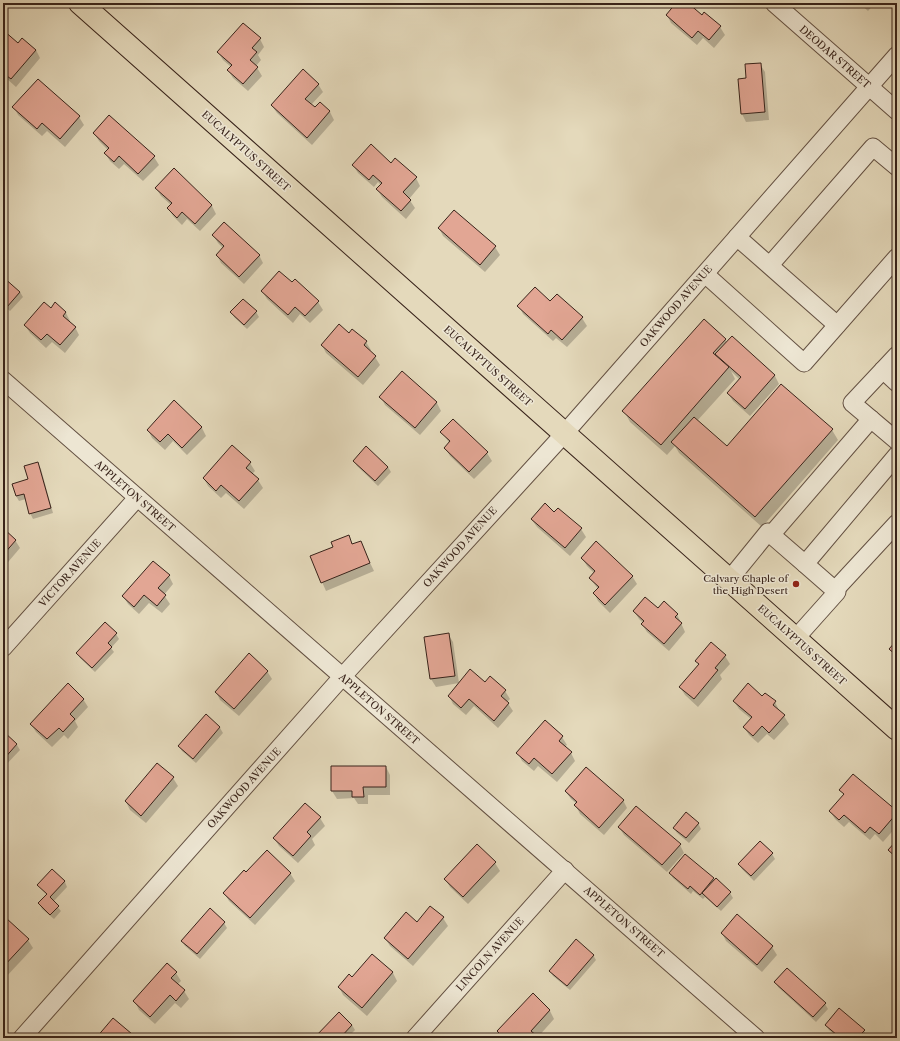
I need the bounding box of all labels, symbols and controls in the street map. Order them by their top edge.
street label: DEODAR STREET [797,23,874,92]
street label: EUCALYPTUS STREET [199,108,293,195]
street label: OAKWOOD AVENUE [637,262,715,350]
street label: EUCALYPTUS STREET [441,323,535,410]
street label: APPLETON STREET [91,457,178,535]
street label: OAKWOOD AVENUE [420,504,500,590]
street label: VICTOR AVENUE [35,536,104,610]
place label: Calvary Chaple of the High Desert [703,572,789,597]
marker: Calvary Chaple of the High Desert [791,579,801,589]
street label: EUCALYPTUS STREET [755,602,849,689]
street label: APPLETON STREET [335,670,422,748]
street label: OAKWOOD AVENUE [204,745,284,831]
street label: APPLETON STREET [580,883,667,961]
street label: LINCOLN AVENUE [453,914,527,994]

